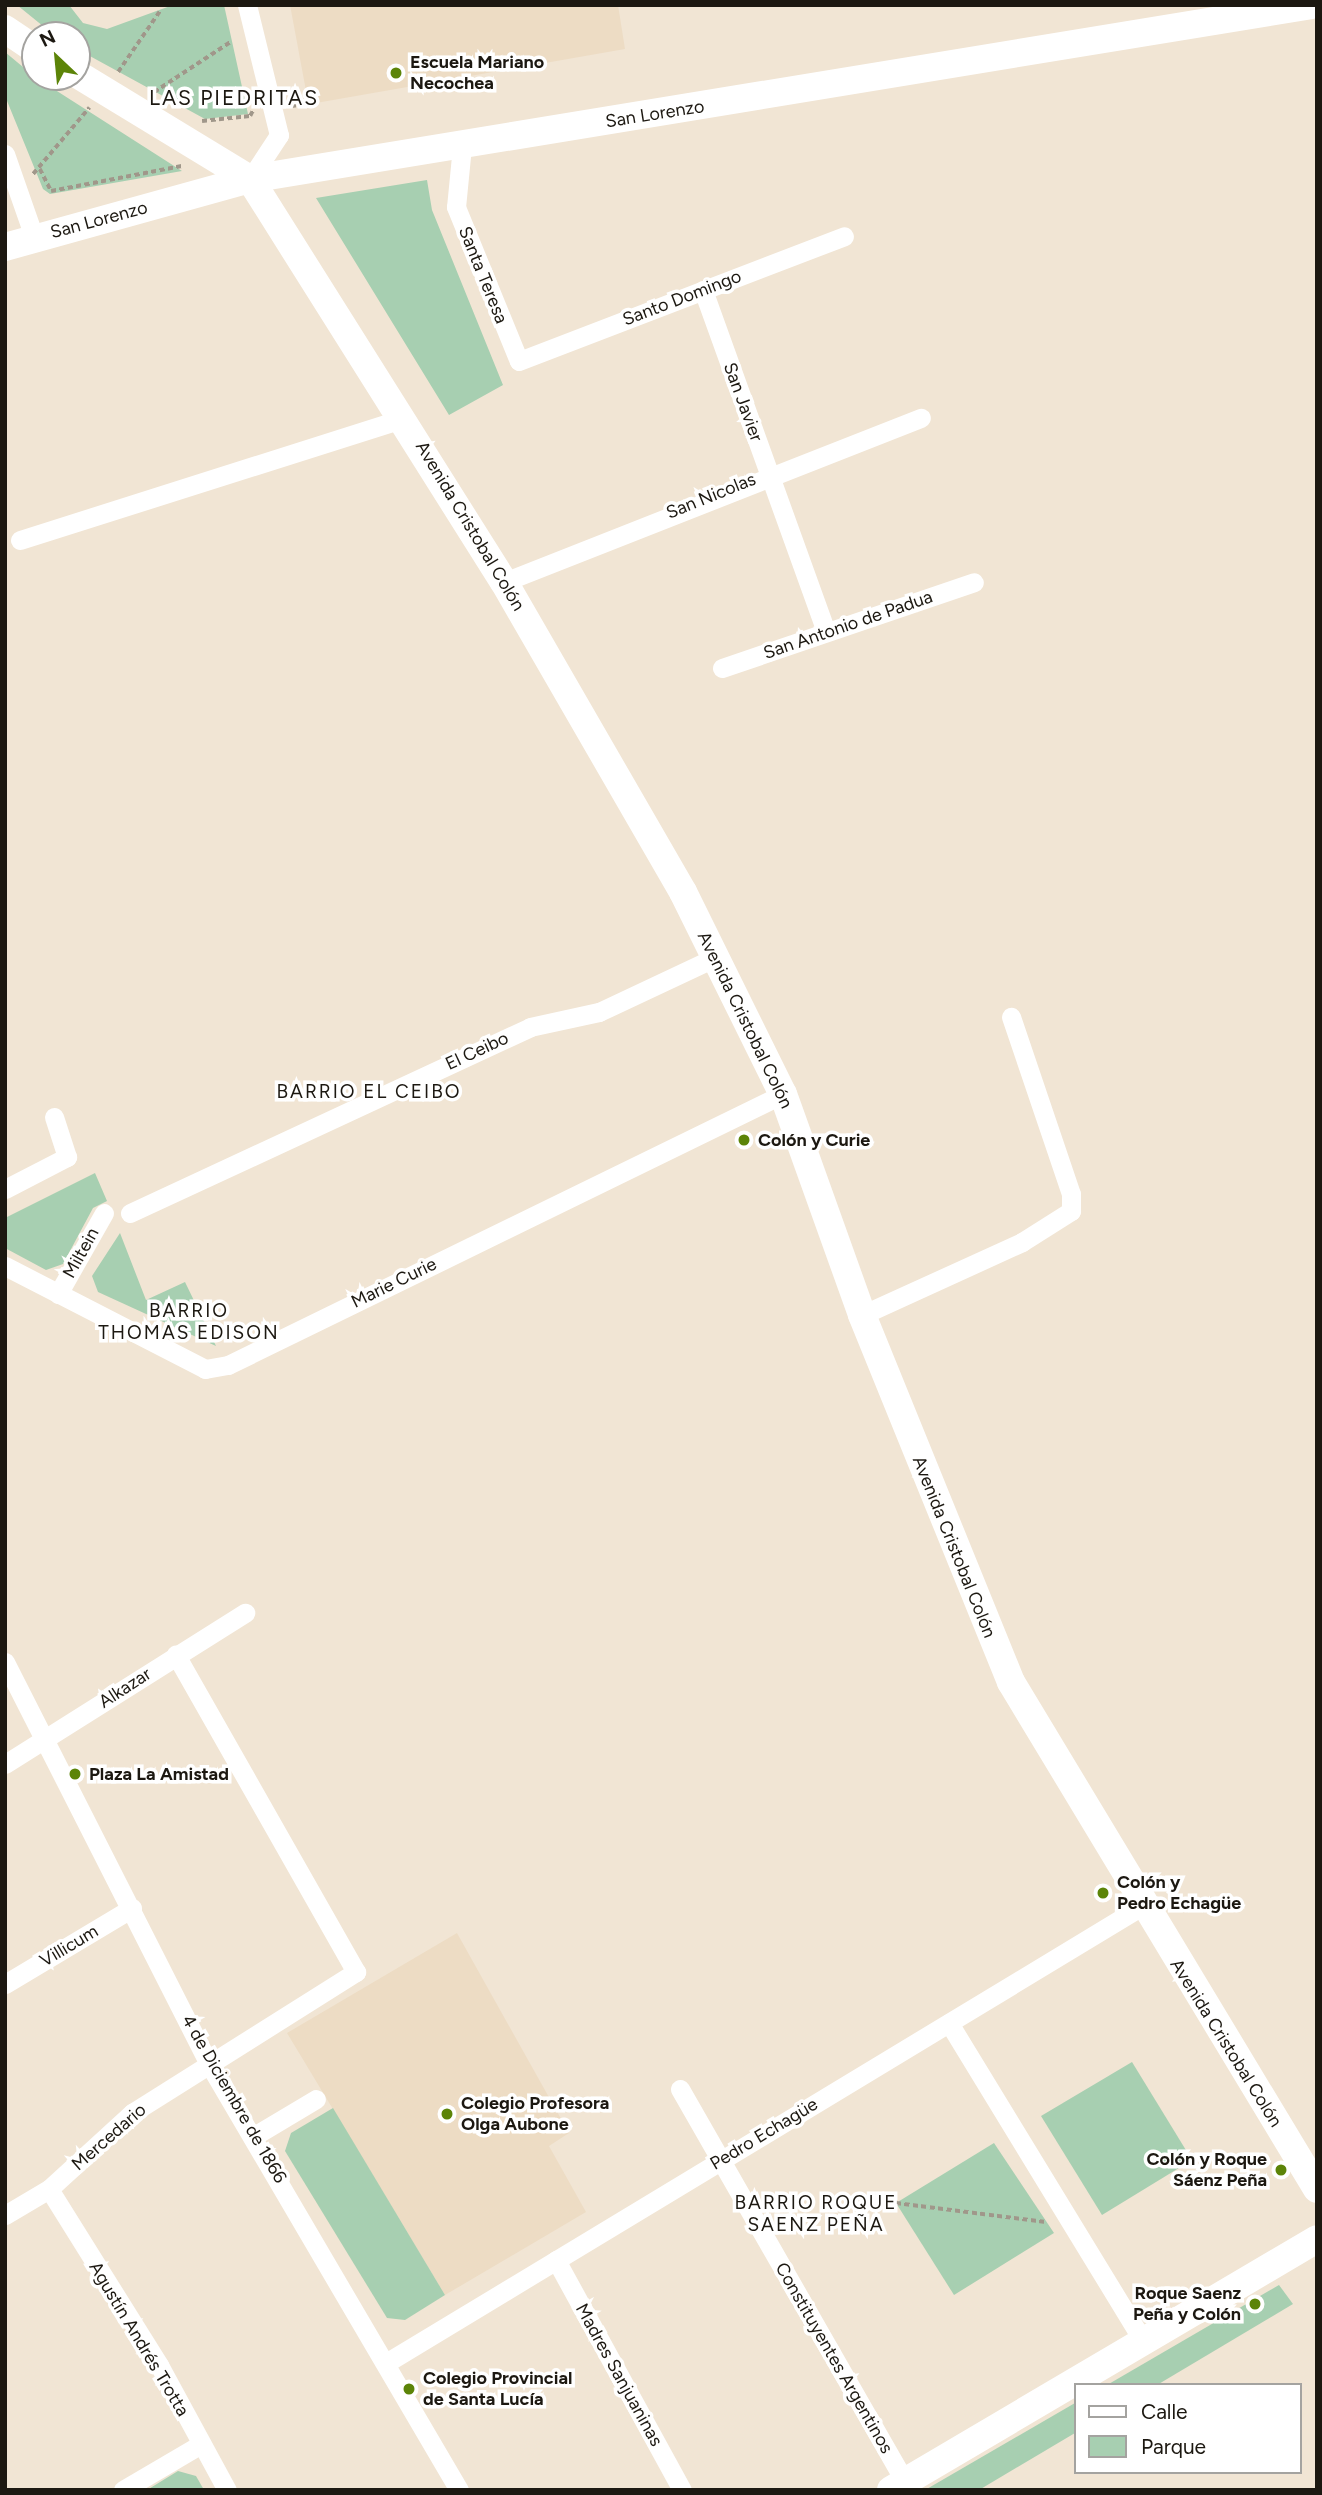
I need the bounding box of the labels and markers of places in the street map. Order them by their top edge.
place label: Escuela Mariano Necochea [410,52,544,94]
marker: Escuela Mariano Necochea [388,65,404,81]
place label: Colón y Curie [758,1129,870,1151]
marker: Colón y Curie [736,1132,752,1148]
place label: Plaza La Amistad [89,1763,229,1785]
marker: Plaza La Amistad [67,1766,83,1782]
place label: Colón y Pedro Echagüe [1117,1872,1241,1914]
marker: Colón y Pedro Echagüe [1095,1885,1111,1901]
place label: Colegio Profesora Olga Aubone [461,2093,609,2136]
marker: Colegio Profesora Olga Aubone [439,2106,455,2122]
place label: Colón y Roque Sáenz Peña [1147,2149,1267,2192]
marker: Colón y Roque Sáenz Peña [1273,2162,1289,2178]
place label: Roque Saenz Peña y Colón [1133,2283,1241,2326]
marker: Roque Saenz Peña y Colón [1247,2296,1263,2312]
place label: Colegio Provincial de Santa Lucía [423,2368,572,2410]
marker: Colegio Provincial de Santa Lucía [401,2381,417,2397]

